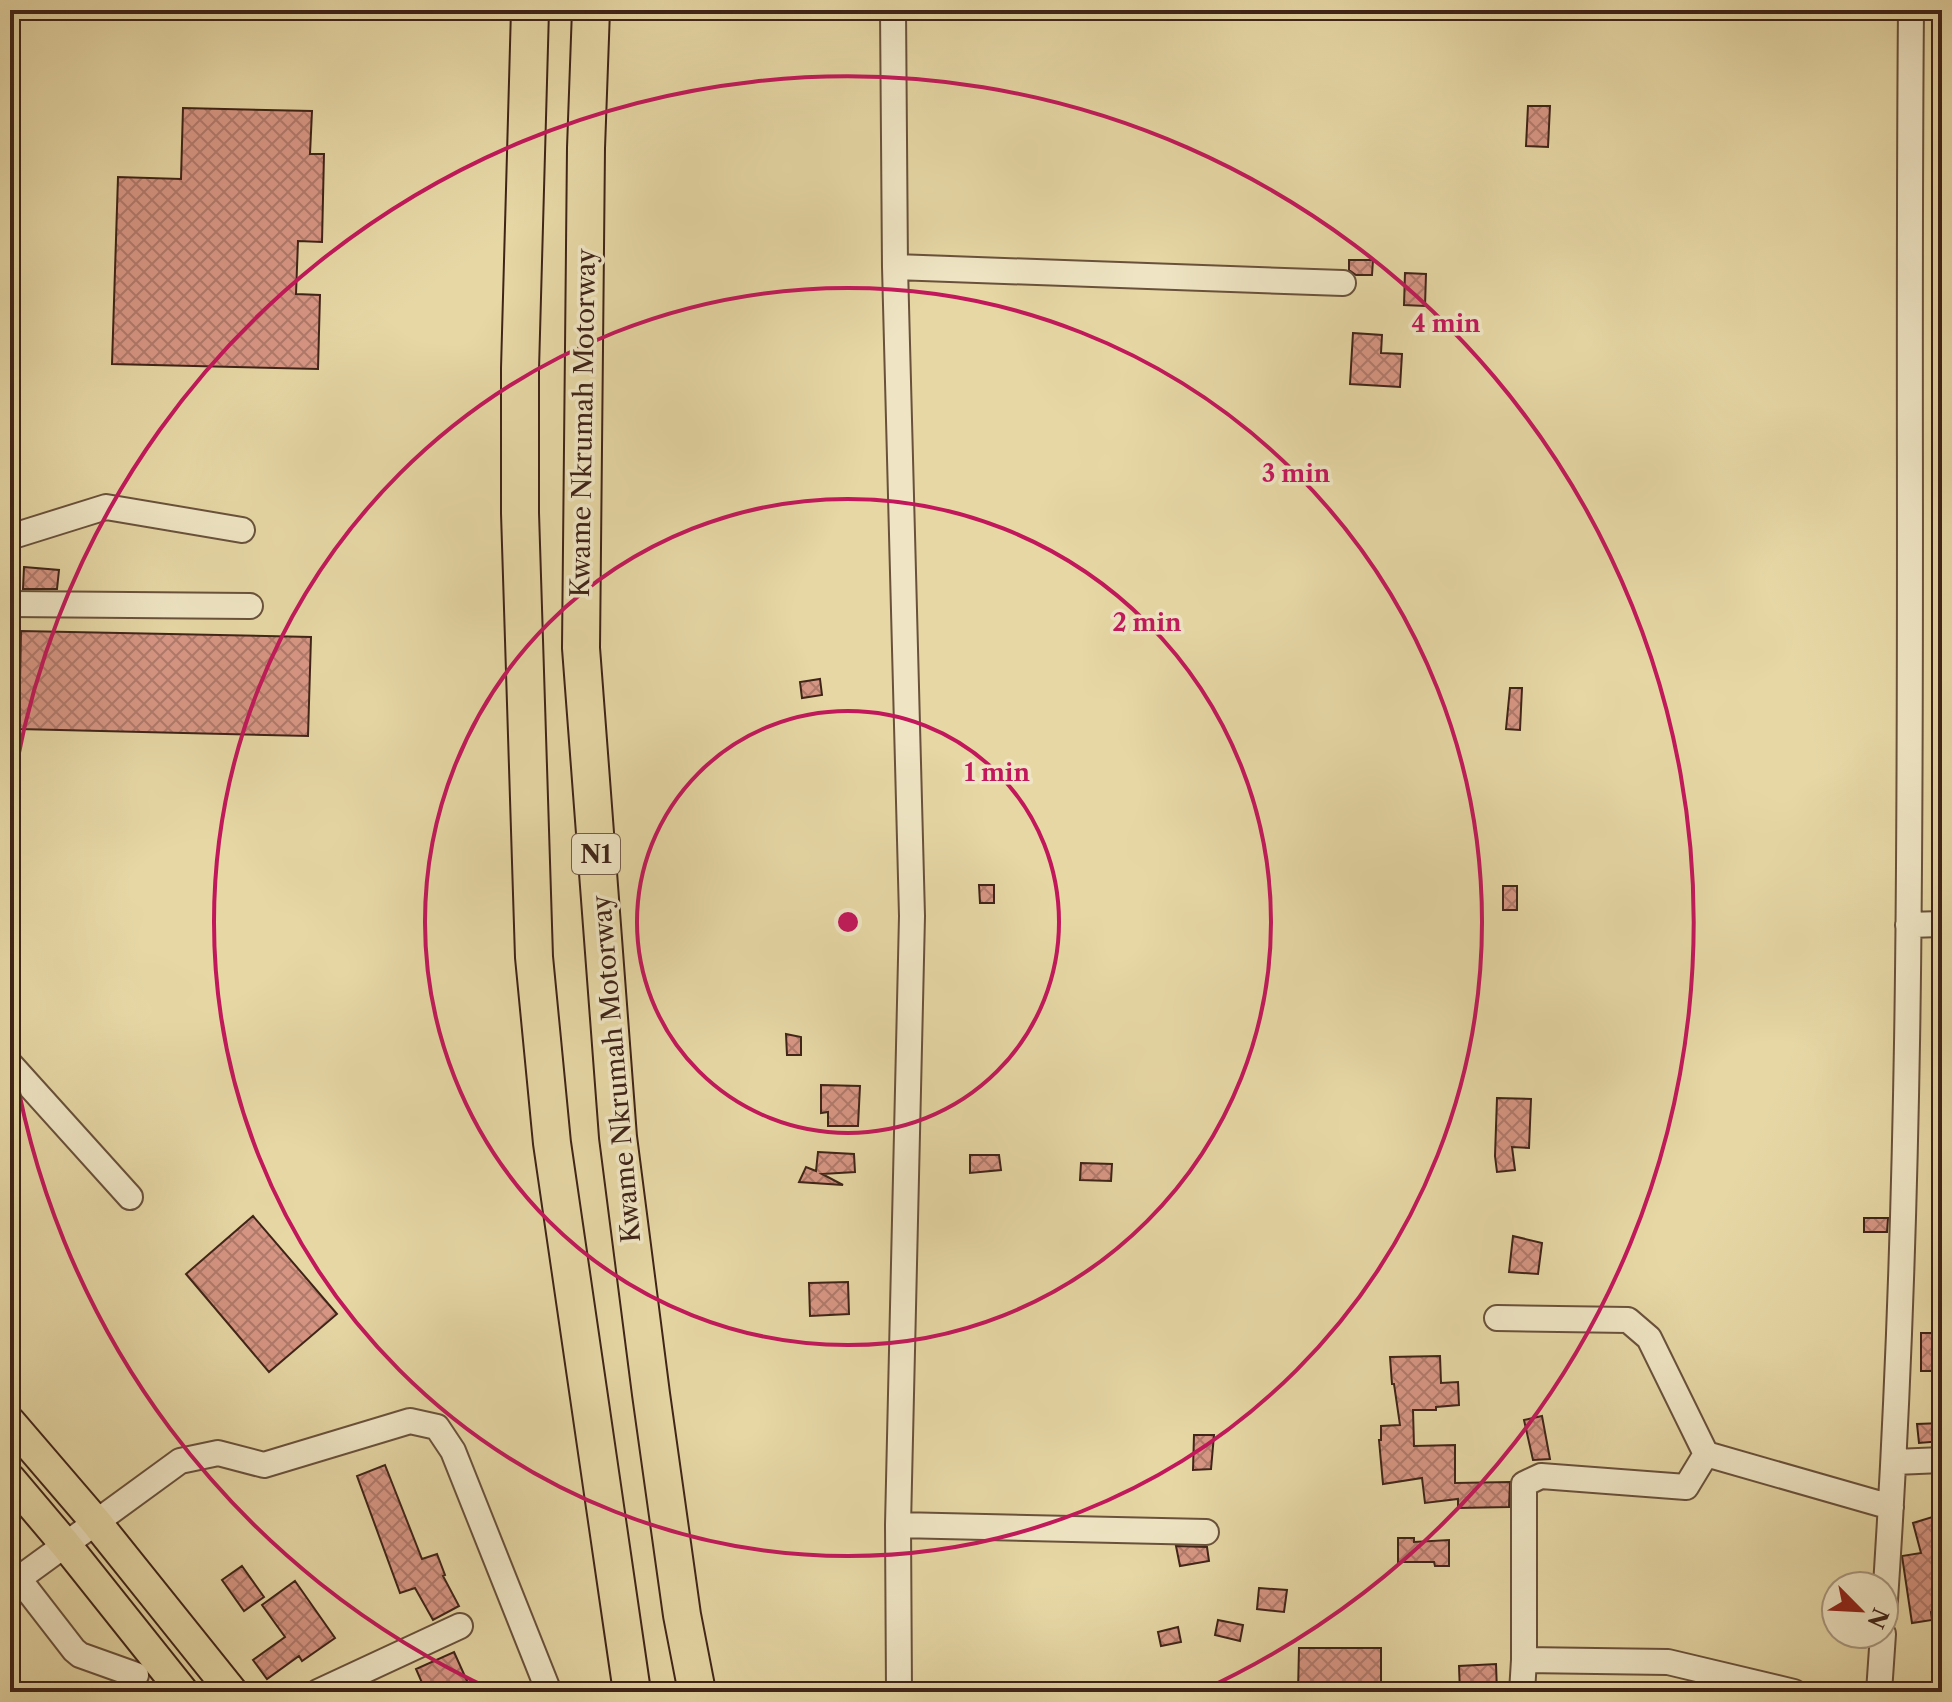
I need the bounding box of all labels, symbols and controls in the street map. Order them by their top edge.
street label: Kwame Nkrumah Motorway [564,248,602,598]
text: 4 min [1411,309,1481,338]
text: 3 min [1262,459,1331,488]
text: 2 min [1112,608,1182,637]
text: 1 min [964,758,1030,787]
road number: N1 [572,834,620,874]
street label: Kwame Nkrumah Motorway [585,893,647,1244]
centre of rings [834,908,862,936]
north arrow [1820,1570,1900,1650]
text: N [1862,1604,1894,1632]

